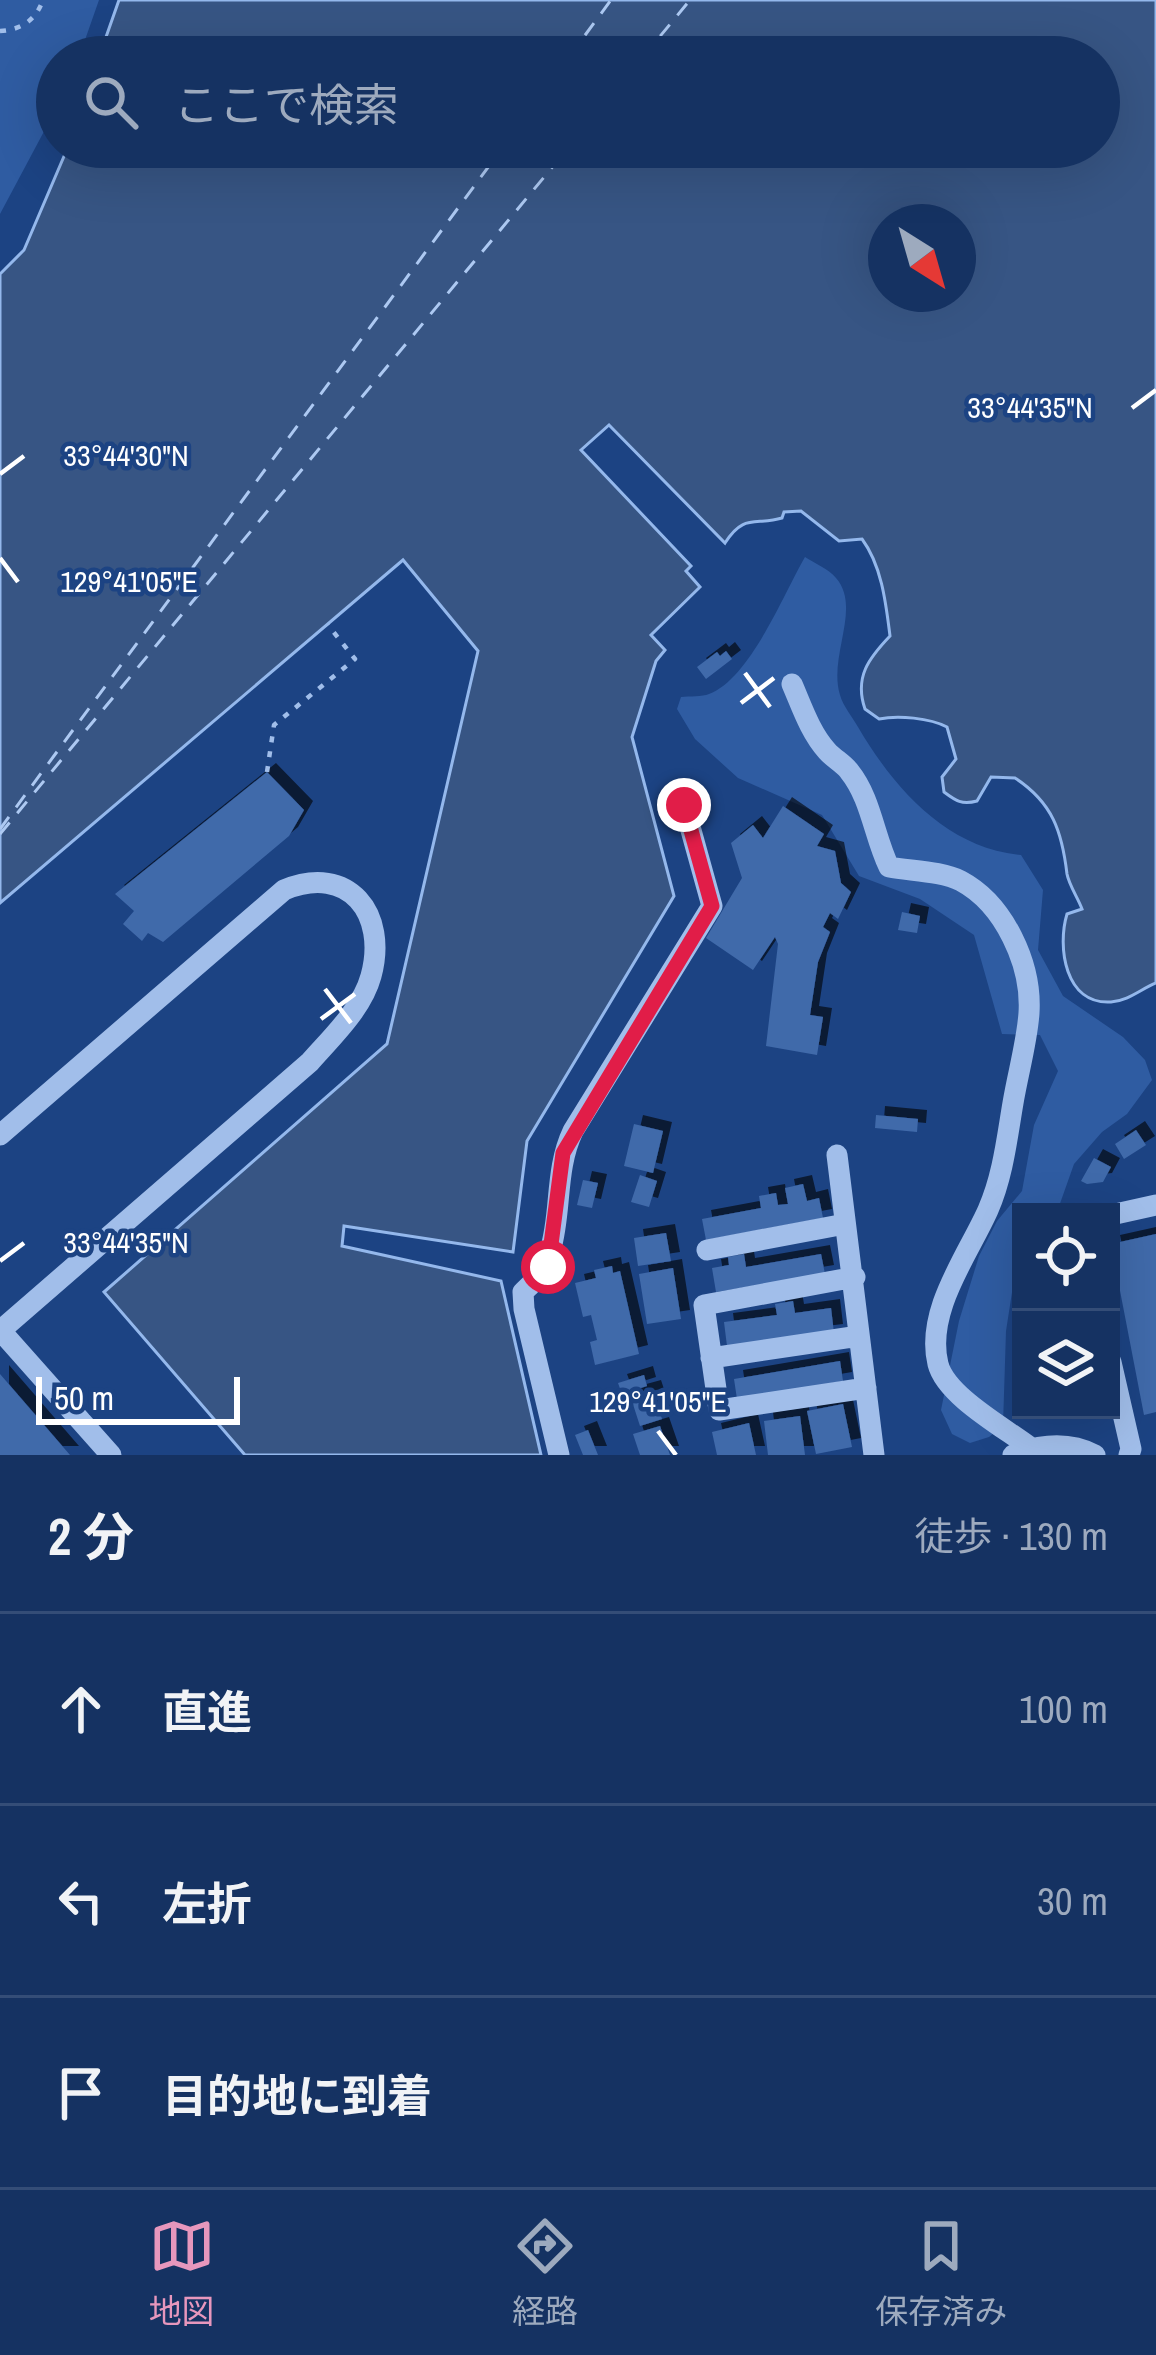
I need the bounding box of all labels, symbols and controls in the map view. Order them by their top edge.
search box [36,36,1120,168]
icon: search [78,69,144,135]
text: ここで検索 [174,74,399,135]
north arrow [868,204,976,312]
text: 33°44'35"N [967,387,1093,427]
text: 33°44'30"N [63,435,189,475]
text: 129°41'05"E [60,561,198,601]
route end [657,778,711,832]
map controls [1012,1203,1120,1419]
button: locate [1012,1203,1120,1311]
text: 33°44'35"N [63,1222,189,1262]
route start [521,1240,575,1294]
button: layers [1012,1311,1120,1419]
scale bar [36,1371,240,1424]
text: 50 m [54,1376,114,1420]
text: 129°41'05"E [589,1381,727,1421]
text: 2 分 [48,1502,134,1571]
text: 徒歩 · 130 m [914,1510,1108,1562]
icon: ahead [48,1676,114,1742]
text: 直進 [162,1681,252,1742]
text: 100 m [1019,1683,1108,1735]
icon: left [48,1868,114,1934]
text: 左折 [162,1873,252,1934]
text: 30 m [1037,1875,1108,1927]
icon: arrive [48,2060,114,2126]
text: 目的地に到着 [162,2065,432,2126]
tab: 地図 [149,2213,215,2333]
tab: 経路 [512,2213,578,2333]
tab: 保存済み [875,2213,1007,2333]

